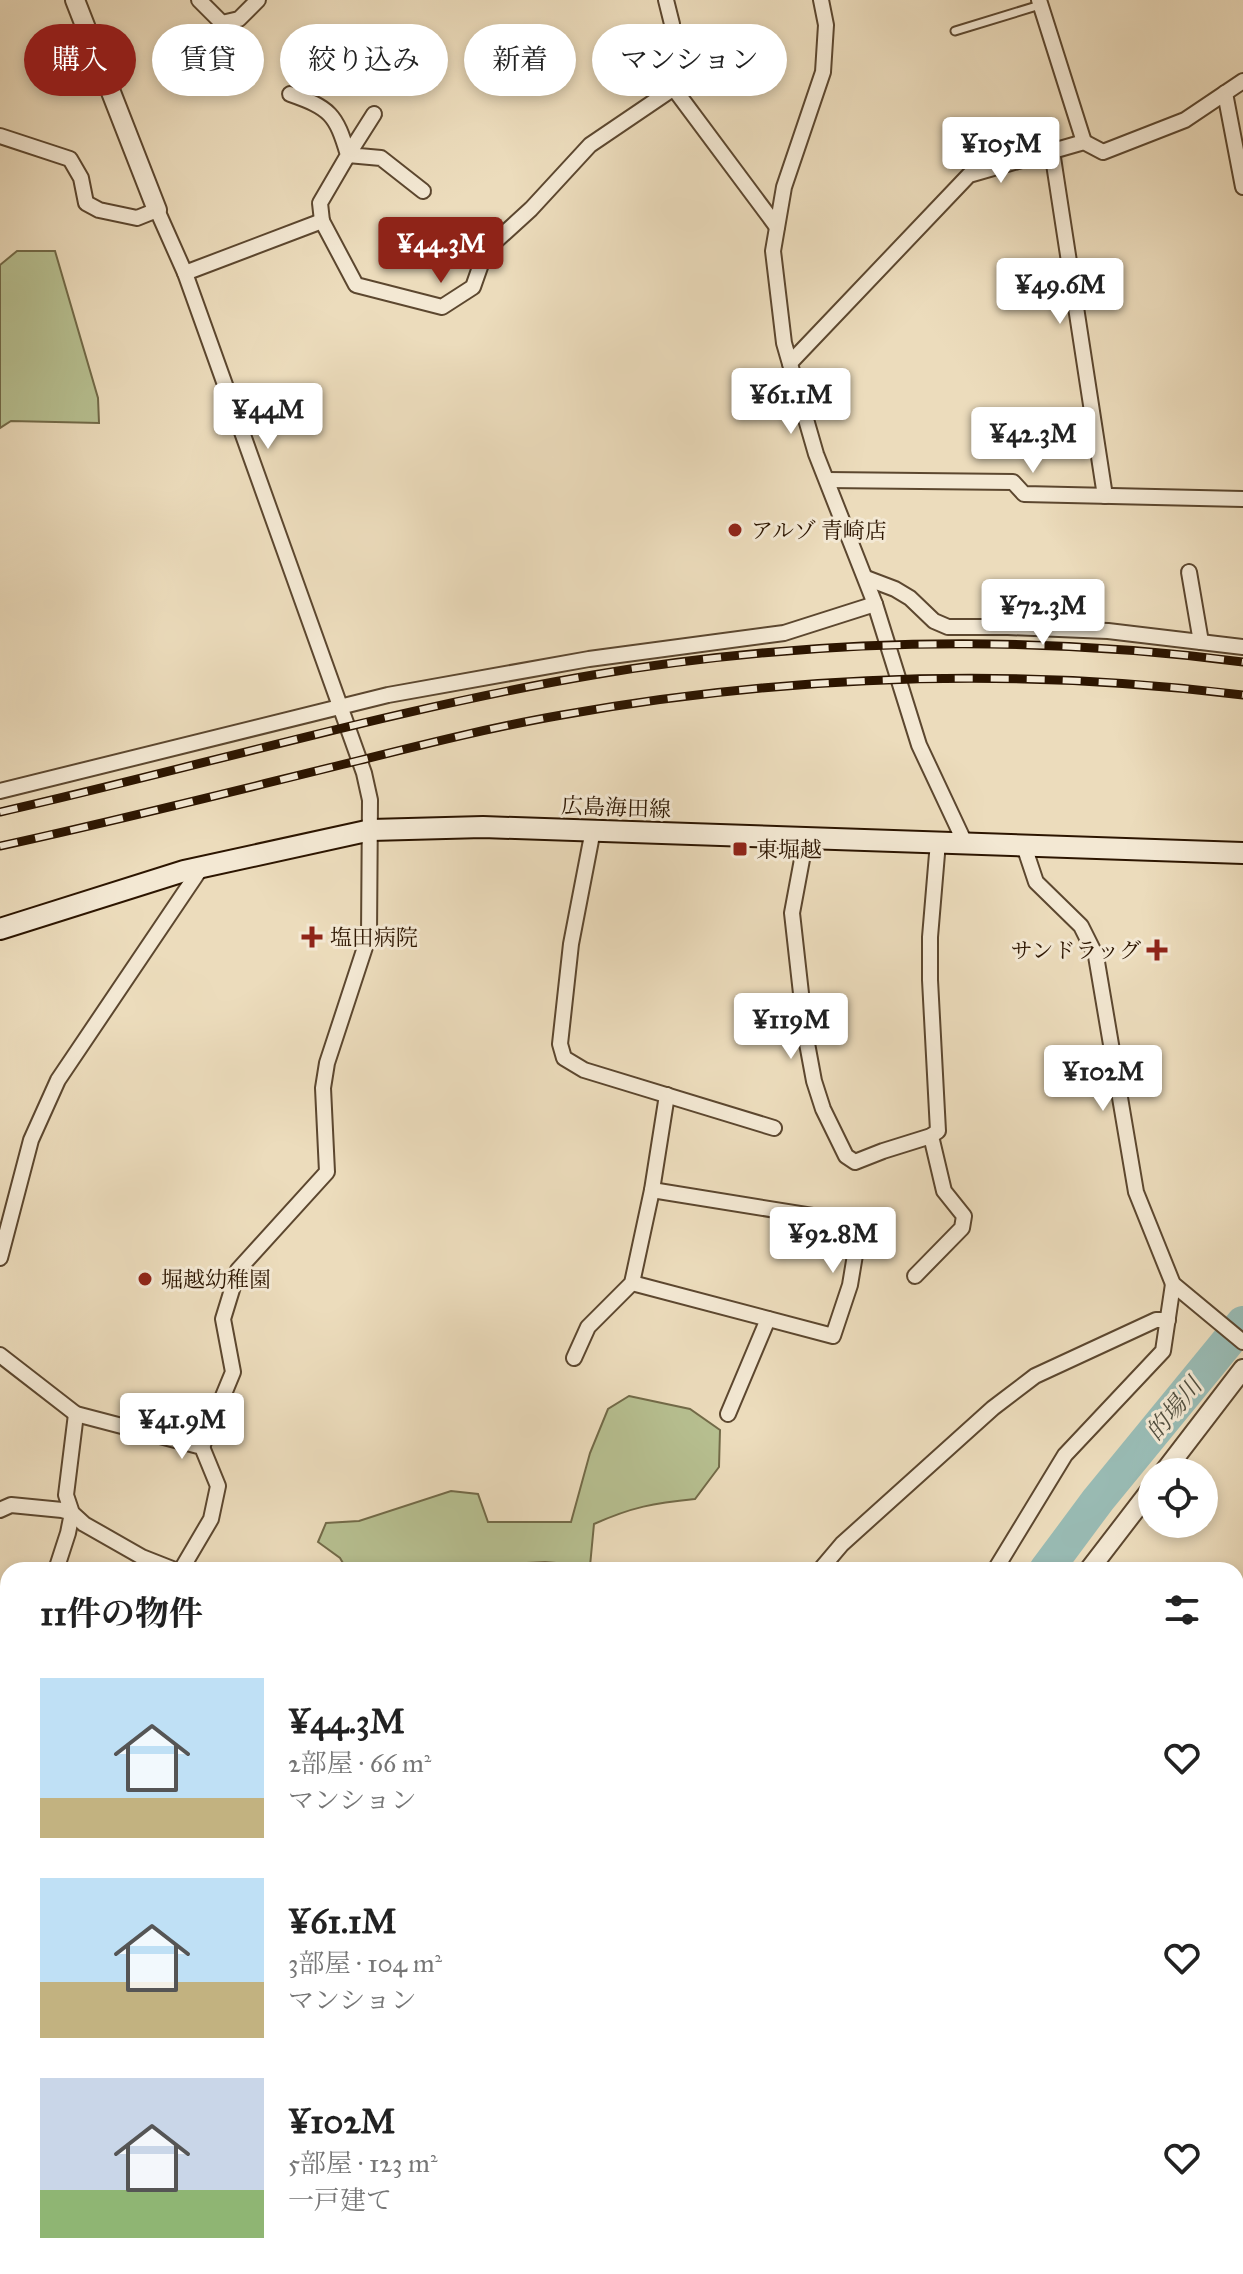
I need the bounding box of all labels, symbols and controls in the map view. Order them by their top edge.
chip: 購入 [24,24,136,96]
chip: 賃貸 [152,24,264,96]
chip: 絞り込み [280,24,448,96]
chip: 新着 [464,24,576,96]
chip: マンション [592,24,787,96]
pin: ¥105M [945,117,1057,185]
text: ¥105M [960,127,1042,159]
pin: ¥44.3M [376,217,506,285]
text: ¥44.3M [396,227,486,259]
pin: ¥49.6M [995,258,1125,326]
text: ¥49.6M [1014,268,1106,300]
pin: ¥61.1M [726,368,856,436]
text: ¥61.1M [749,378,833,410]
pin: ¥44M [221,383,315,451]
text: ¥44M [232,393,304,425]
pin: ¥42.3M [968,407,1098,475]
text: ¥42.3M [989,417,1077,449]
place label: アルゾ 青崎店 [751,517,887,544]
marker: アルゾ 青崎店 [726,521,744,539]
pin: ¥72.3M [978,579,1108,647]
text: ¥72.3M [1000,589,1086,621]
street label: 広島海田線 [561,792,671,823]
place label: 東堀越 [756,836,822,863]
marker: 東堀越 [731,840,749,858]
place label: 塩田病院 [330,924,418,951]
marker: 塩田病院 [301,926,323,948]
place label: サンドラッグ [1011,937,1141,964]
marker: サンドラッグ [1148,941,1166,959]
pin: ¥119M [735,993,847,1061]
text: ¥119M [752,1003,830,1035]
pin: ¥102M [1047,1045,1159,1113]
text: ¥102M [1062,1055,1144,1087]
pin: ¥92.8M [768,1207,898,1275]
text: ¥92.8M [788,1217,878,1249]
place label: 堀越幼稚園 [161,1266,271,1293]
marker: 堀越幼稚園 [136,1270,154,1288]
water label: 的場川 [1140,1369,1210,1446]
pin: ¥41.9M [117,1393,247,1461]
text: ¥41.9M [138,1403,226,1435]
map controls [1138,1458,1218,1538]
button: locate [1138,1458,1218,1538]
icon: filters [1160,1588,1204,1632]
text: 11件の物件 [40,1593,203,1634]
text: ¥44.3M [288,1701,405,1742]
icon: home [104,1710,200,1806]
icon: heart [1160,1736,1204,1780]
text: 2部屋 · 66 m² [288,1747,431,1779]
text: マンション [288,1784,417,1816]
text: ¥61.1M [288,1901,397,1942]
icon: home [104,1910,200,2006]
icon: heart [1160,1936,1204,1980]
text: 3部屋 · 104 m² [288,1947,442,1979]
text: マンション [288,1984,417,2016]
text: ¥102M [288,2101,395,2142]
icon: home [104,2110,200,2206]
icon: heart [1160,2136,1204,2180]
text: 5部屋 · 123 m² [288,2147,437,2179]
text: 一戸建て [288,2184,392,2216]

